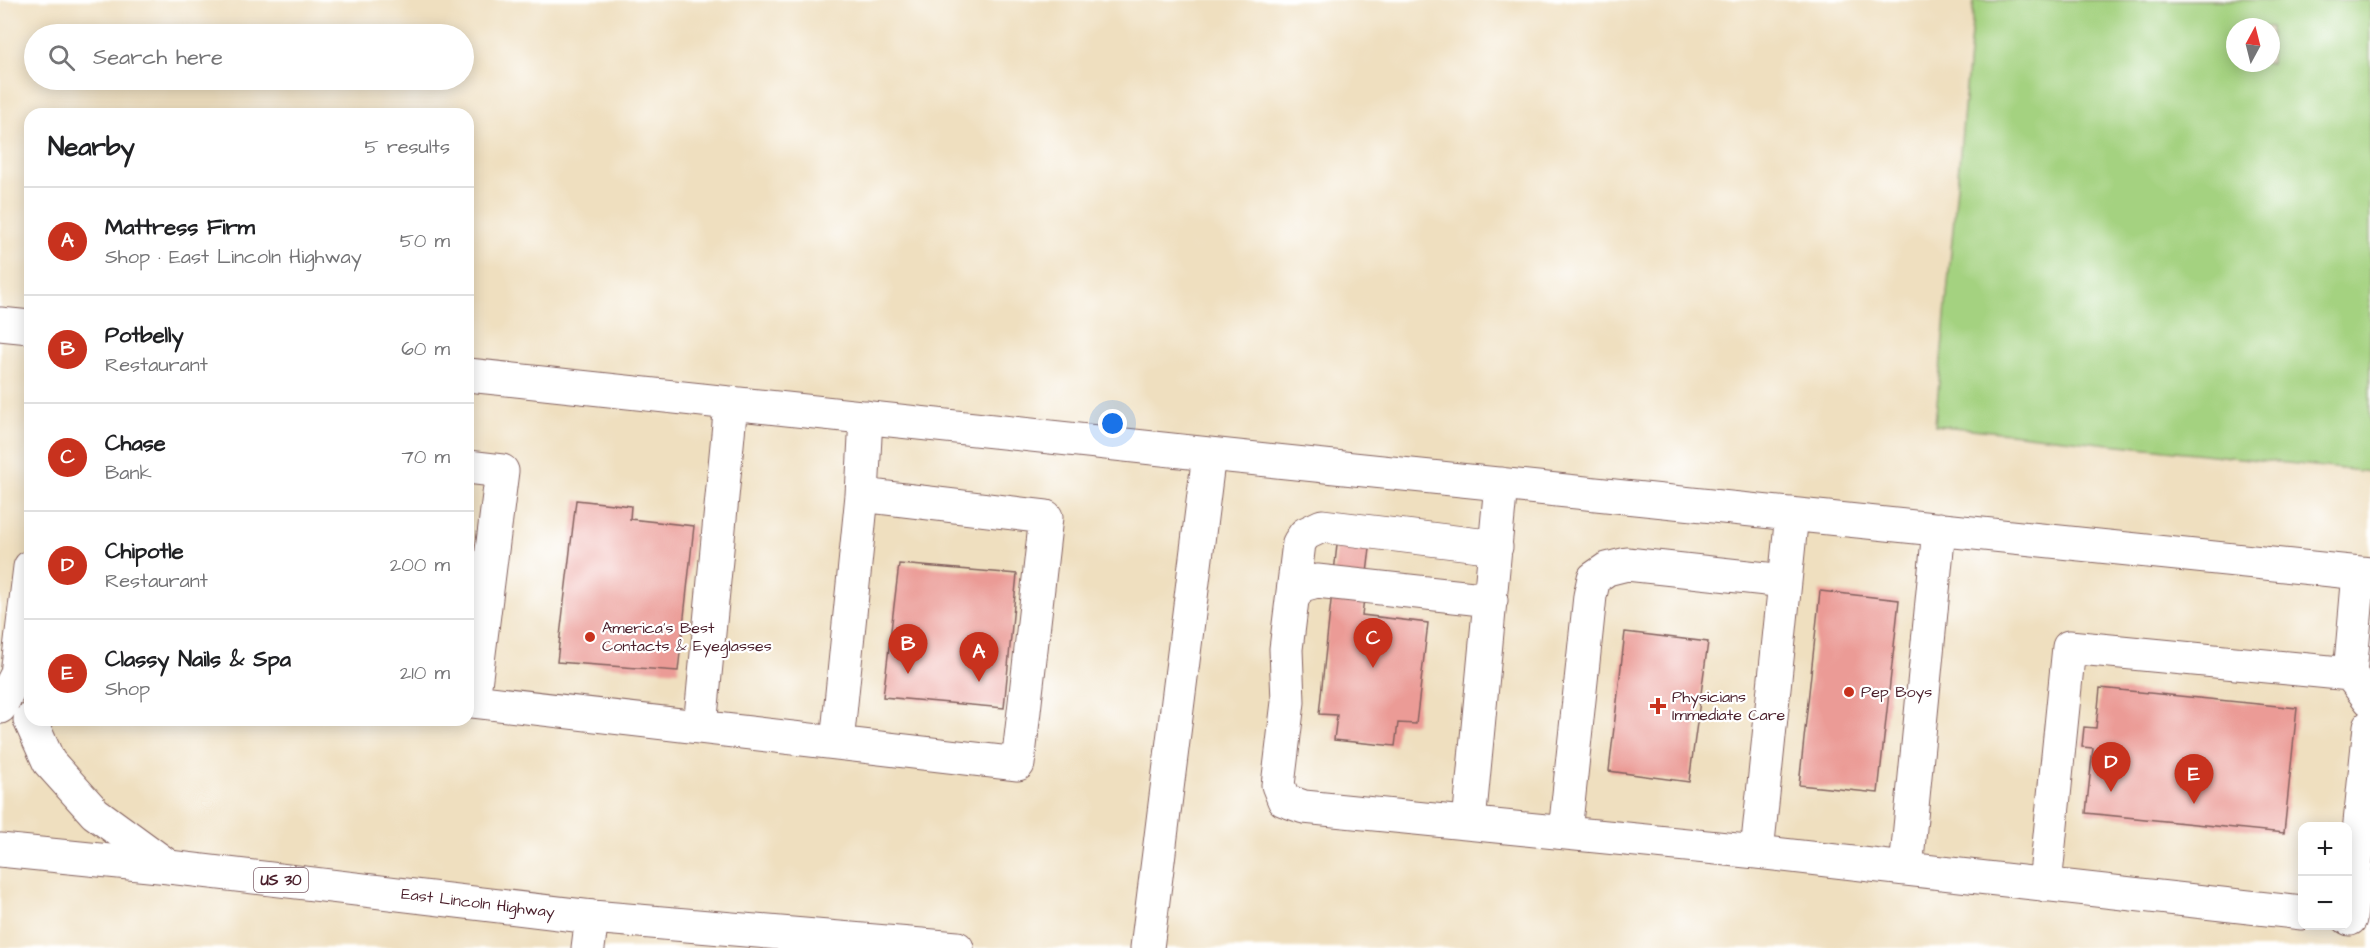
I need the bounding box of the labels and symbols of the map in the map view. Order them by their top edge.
north arrow [2226,18,2280,72]
your location [1098,409,1127,438]
place label: America's Best Contacts & Eyeglasses [602,617,772,658]
pin: C [1354,618,1392,668]
pin: B [888,624,928,674]
marker: America's Best Contacts & Eyeglasses [583,630,597,644]
pin: A [960,632,998,682]
place label: Pep Boys [1861,681,1932,704]
marker: Pep Boys [1842,685,1856,699]
place label: Physicians Immediate Care [1672,686,1786,726]
marker: Physicians Immediate Care [1649,697,1667,715]
pin: D [2092,742,2130,792]
pin: E [2174,754,2214,804]
road number: US 30 [254,868,308,892]
street label: East Lincoln Highway [400,883,556,924]

